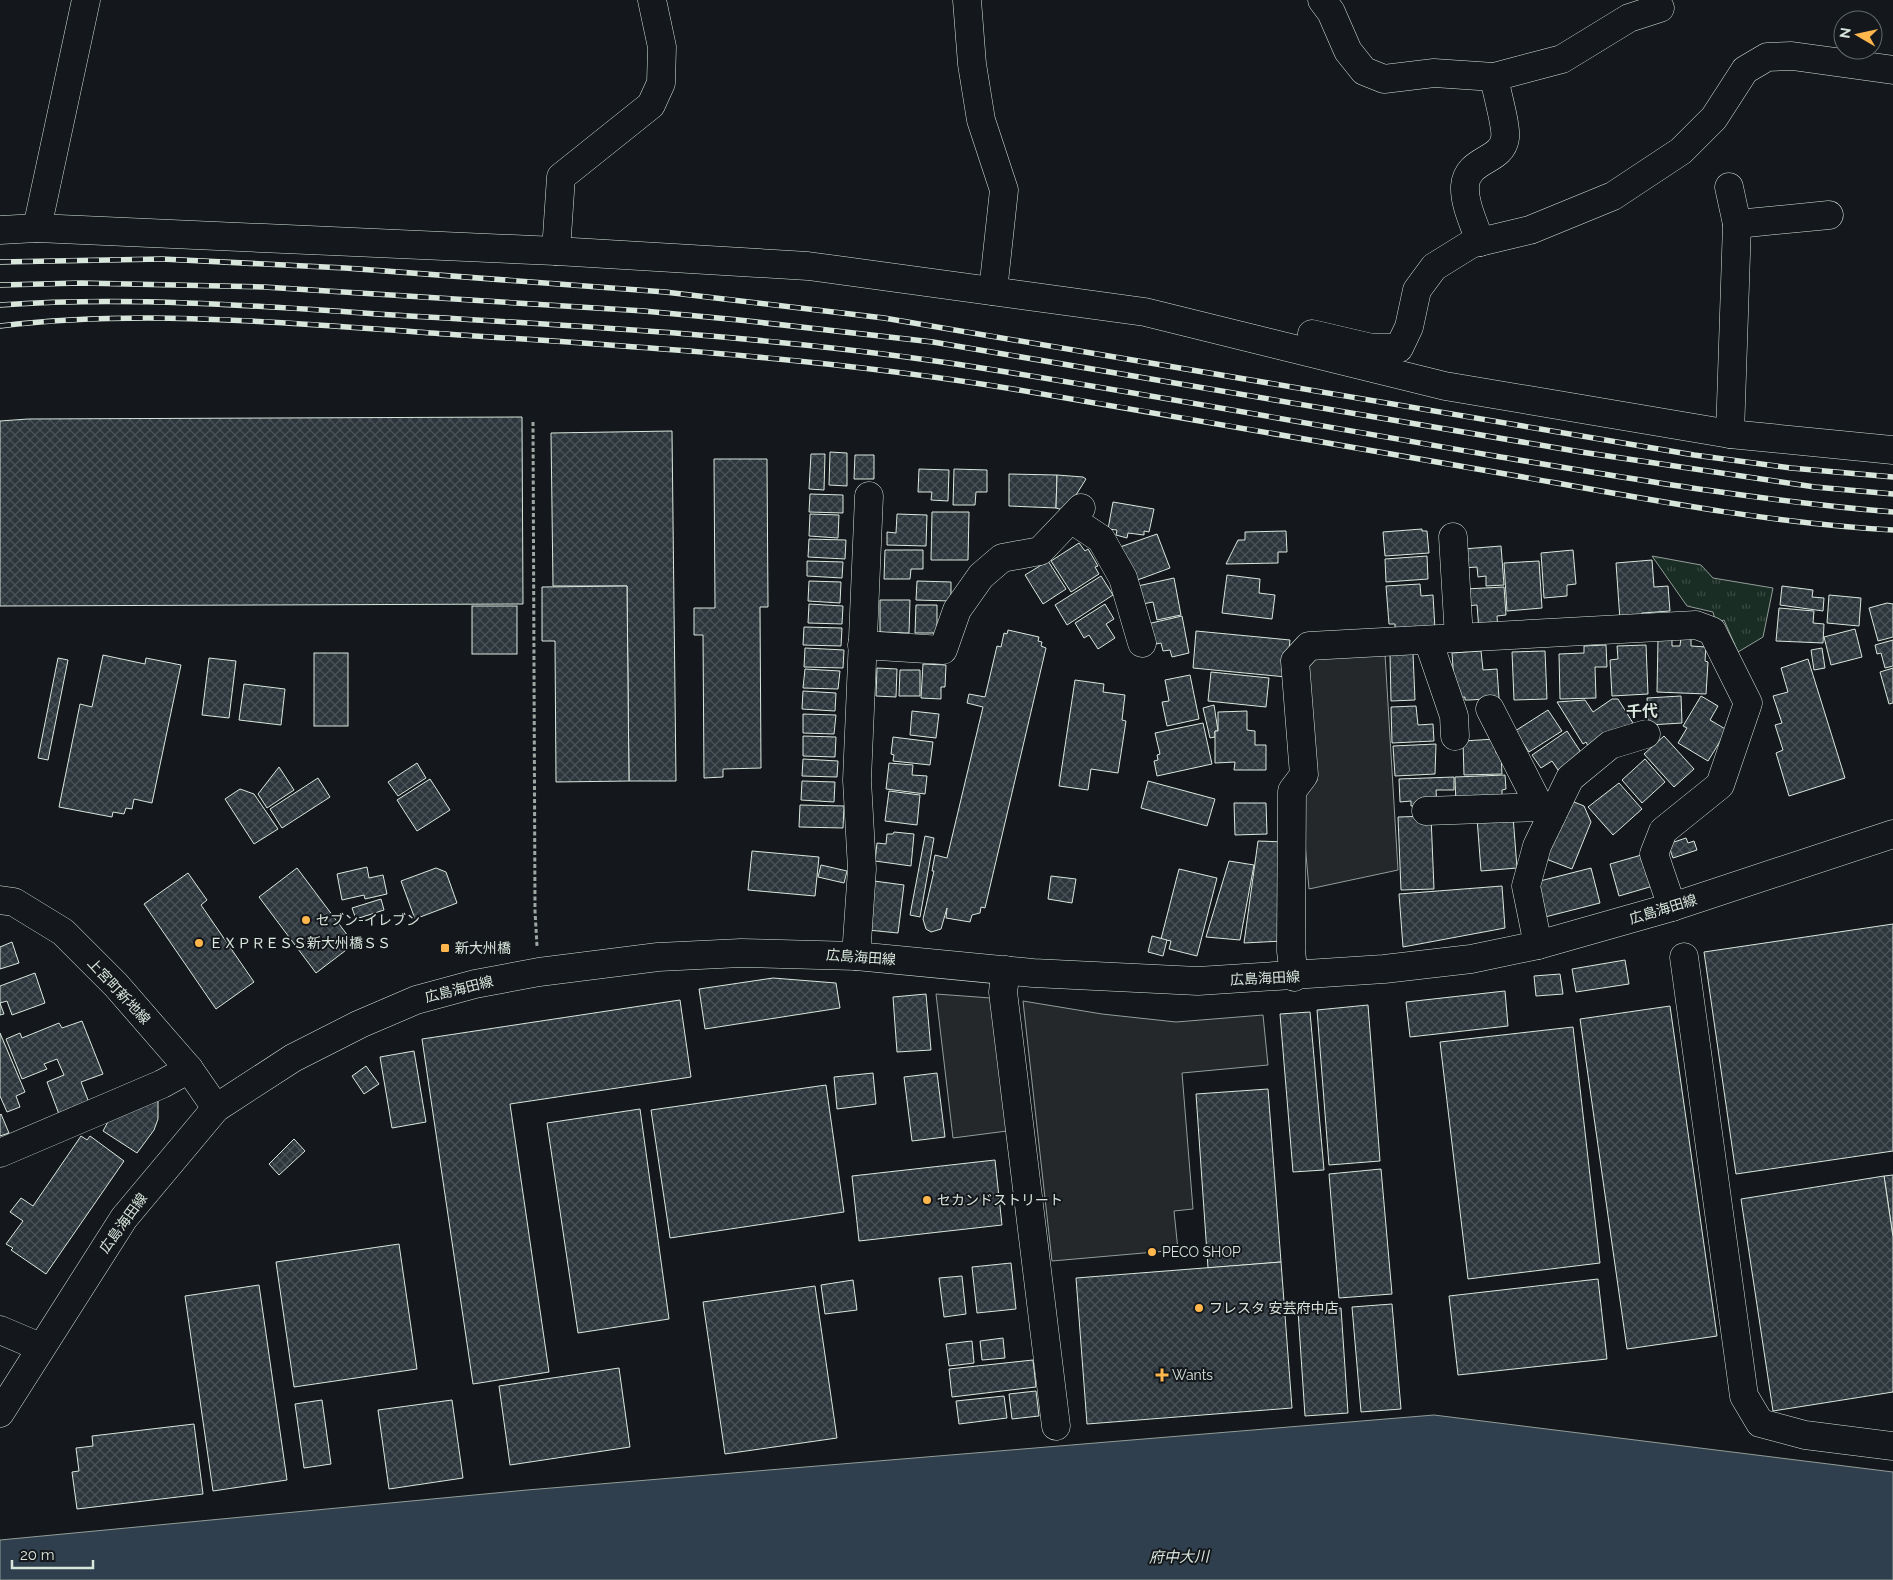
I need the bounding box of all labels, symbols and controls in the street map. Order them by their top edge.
north arrow [1833,10,1883,60]
text: N [1836,26,1854,39]
district label: 千代 [1626,702,1658,721]
street label: 広島海田線 [1627,891,1699,927]
place label: セブン-イレブン [316,912,420,928]
marker: セブン-イレブン [300,914,312,926]
place label: ＥＸＰＲＥＳＳ新大州橋ＳＳ [209,935,391,951]
marker: ＥＸＰＲＥＳＳ新大州橋ＳＳ [193,937,205,949]
place label: 新大州橋 [455,940,511,956]
marker: 新大州橋 [439,942,451,954]
street label: 広島海田線 [826,947,896,967]
street label: 上宮町新地線 [85,955,153,1027]
street label: 広島海田線 [1230,968,1300,988]
street label: 広島海田線 [423,973,495,1005]
street label: 広島海田線 [96,1190,150,1256]
place label: セカンドストリート [937,1192,1063,1208]
marker: セカンドストリート [921,1194,933,1206]
place label: PECO SHOP [1162,1244,1241,1260]
marker: PECO SHOP [1146,1246,1158,1258]
place label: フレスタ 安芸府中店 [1209,1300,1339,1316]
marker: フレスタ 安芸府中店 [1193,1302,1205,1314]
place label: Wants [1172,1367,1213,1383]
marker: Wants [1156,1369,1168,1381]
scale bar [12,1538,94,1570]
text: 20 m [20,1546,55,1564]
water label: 府中大川 [1149,1547,1211,1567]

